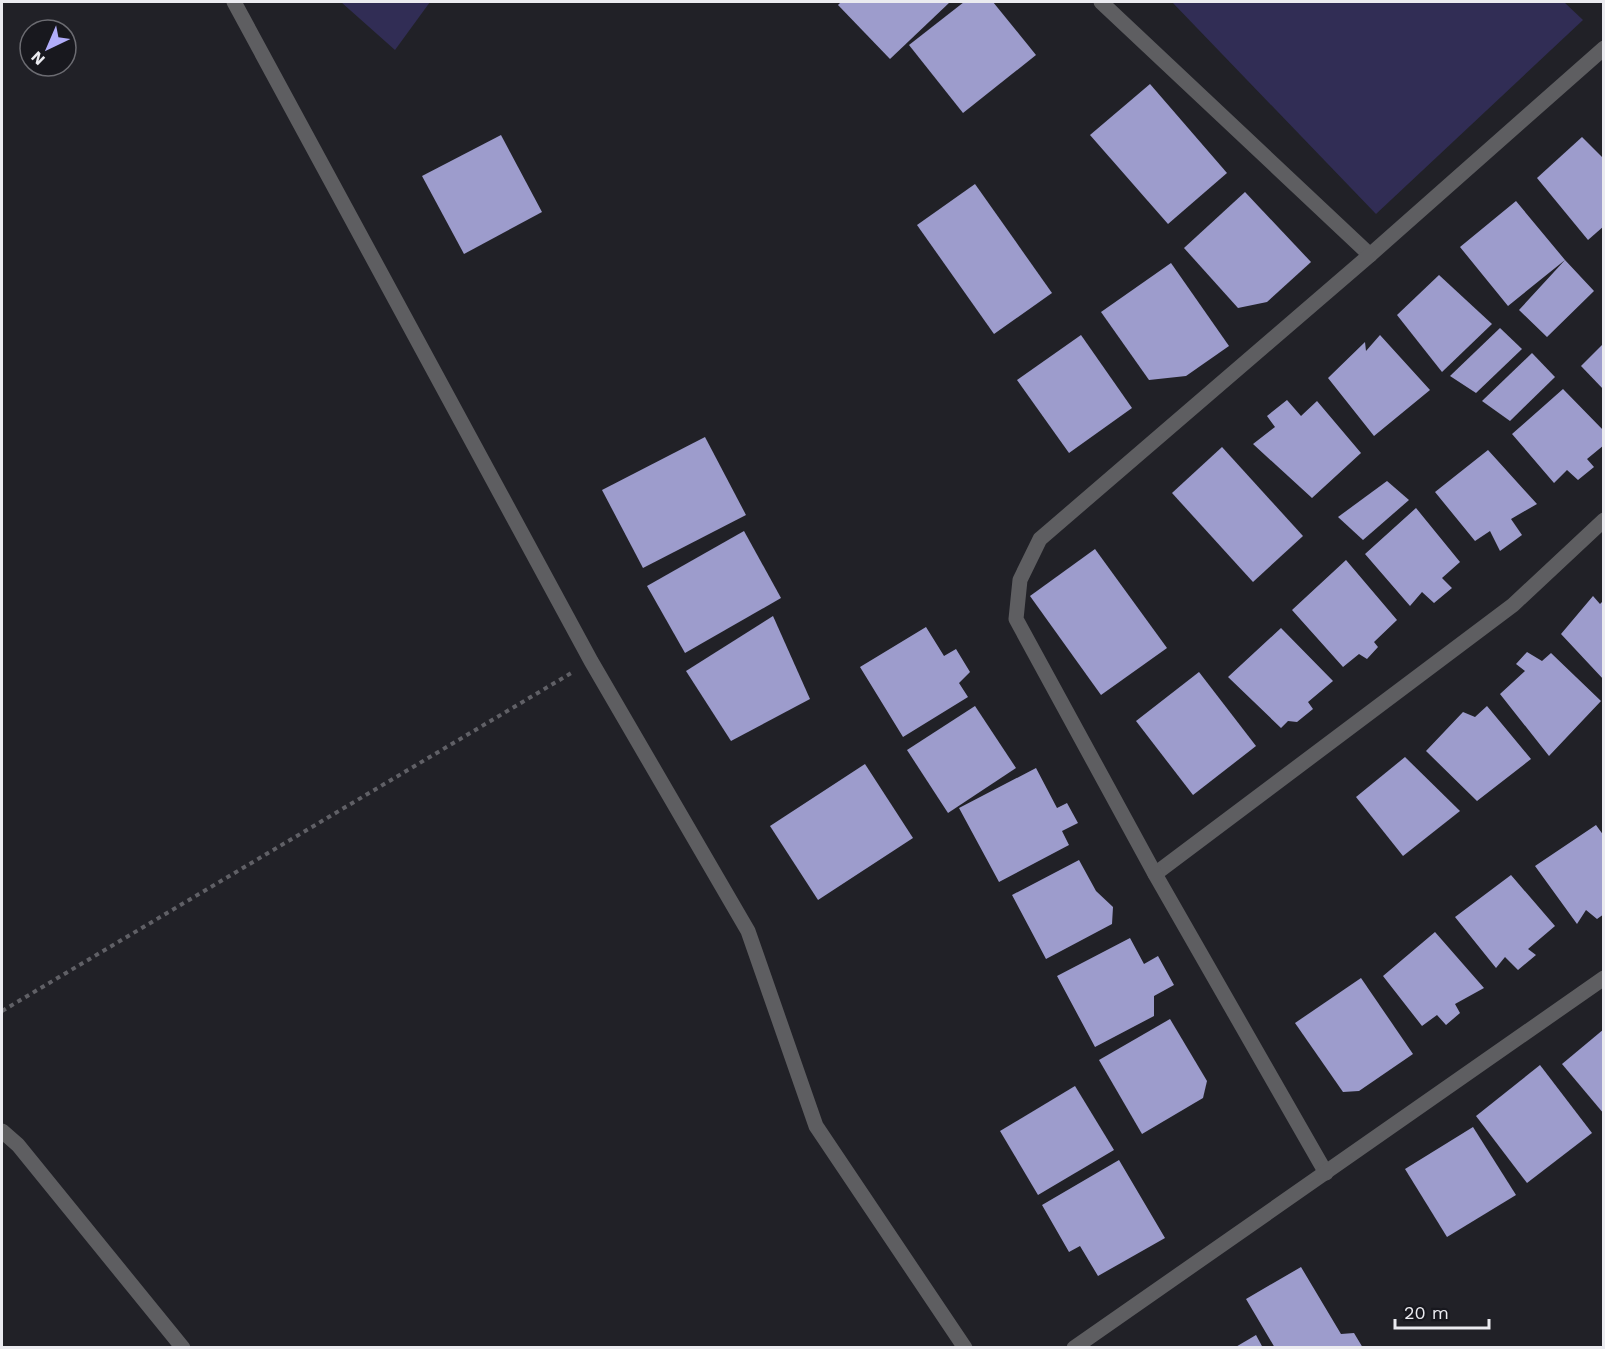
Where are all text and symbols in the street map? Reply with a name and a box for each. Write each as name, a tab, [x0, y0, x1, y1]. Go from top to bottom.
north arrow	[18, 18, 78, 78]
text: N	[27, 47, 49, 69]
scale bar	[1395, 1292, 1490, 1330]
text: 20 m	[1404, 1302, 1449, 1323]

